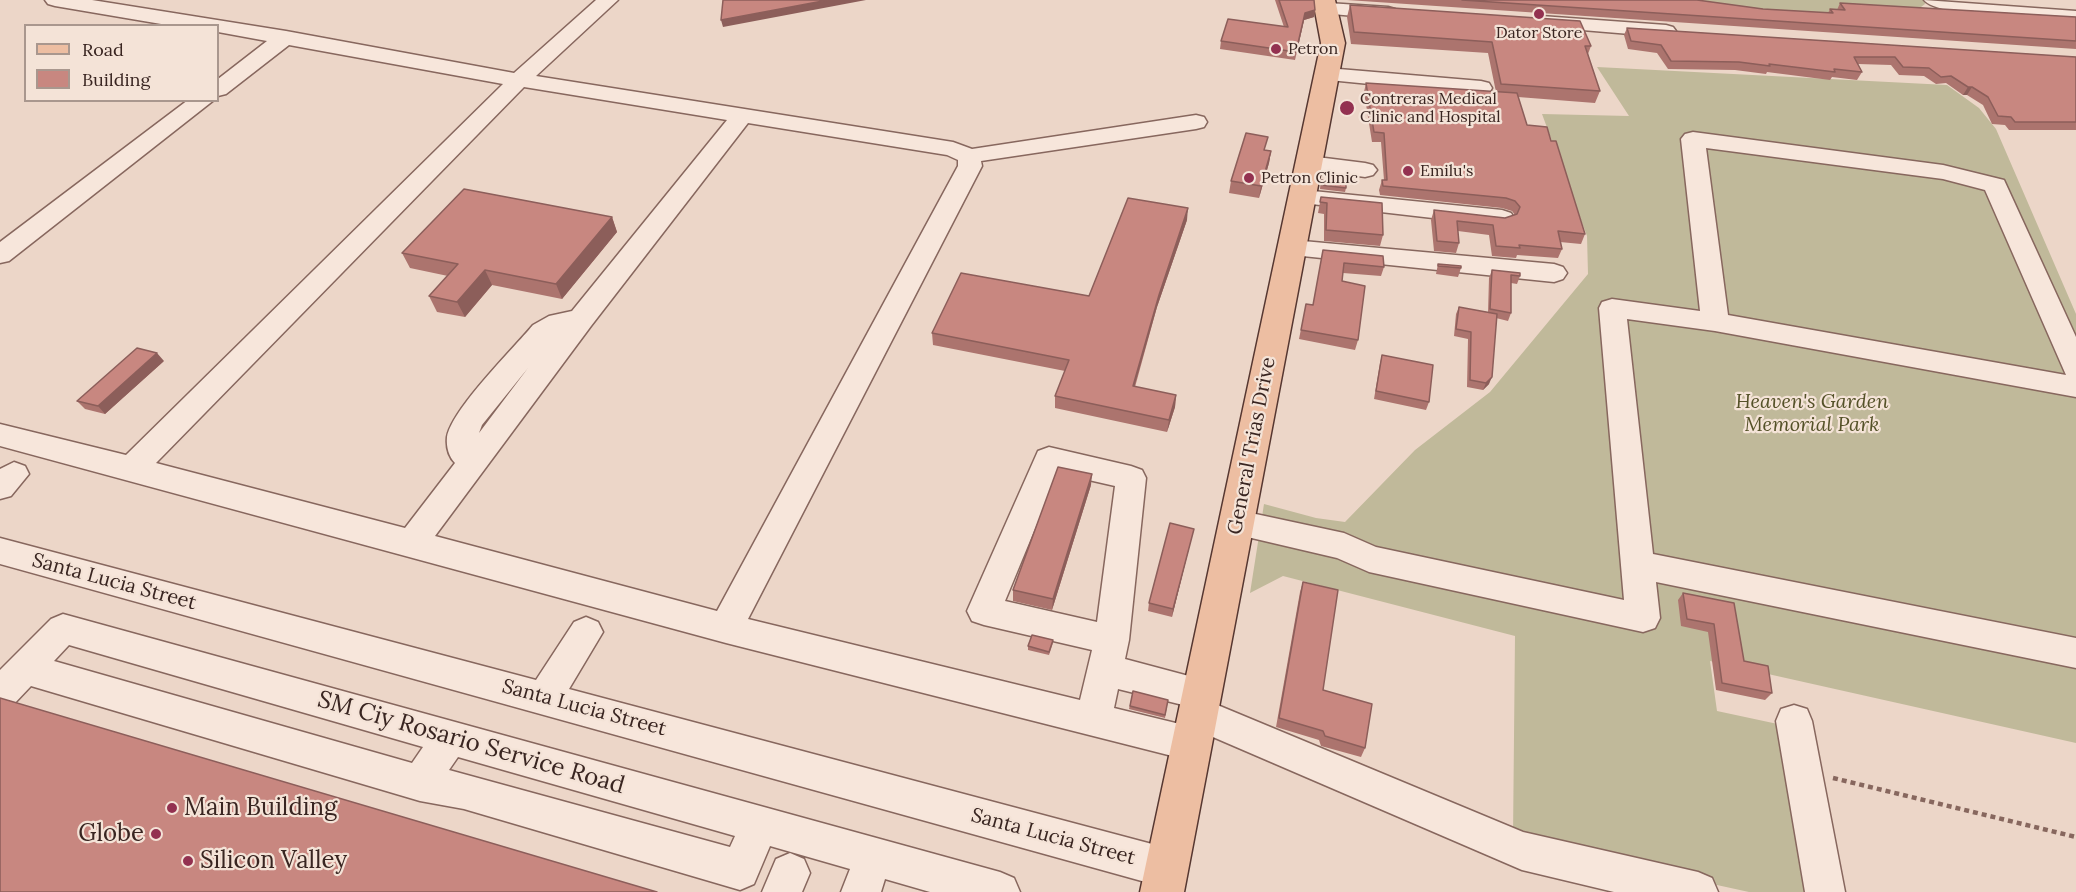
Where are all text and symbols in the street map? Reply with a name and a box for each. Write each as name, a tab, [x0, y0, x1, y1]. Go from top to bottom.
marker: Dator Store	[1532, 7, 1546, 21]
place label: Dator Store	[1496, 23, 1582, 43]
legend	[24, 24, 219, 102]
text: Road	[82, 38, 124, 61]
place label: Petron	[1288, 39, 1338, 59]
marker: Petron	[1269, 42, 1283, 56]
text: Building	[82, 68, 150, 91]
place label: Contreras Medical Clinic and Hospital	[1360, 89, 1501, 127]
marker: Contreras Medical Clinic and Hospital	[1338, 99, 1356, 117]
place label: Emilu's	[1420, 161, 1473, 181]
marker: Emilu's	[1401, 164, 1415, 178]
place label: Petron Clinic	[1261, 168, 1358, 188]
marker: Petron Clinic	[1242, 171, 1256, 185]
street label: General Trias Drive	[1223, 355, 1281, 537]
park label: Heaven's Garden Memorial Park	[1735, 390, 1889, 437]
street label: Santa Lucia Street	[29, 549, 199, 615]
street label: Santa Lucia Street	[499, 675, 669, 741]
street label: SM Ciy Rosario Service Road	[314, 685, 628, 801]
place label: Main Building	[184, 794, 337, 822]
marker: Main Building	[165, 801, 179, 815]
street label: Santa Lucia Street	[968, 804, 1138, 870]
place label: Globe	[78, 820, 144, 848]
marker: Globe	[149, 827, 163, 841]
place label: Silicon Valley	[200, 847, 347, 875]
marker: Silicon Valley	[181, 854, 195, 868]

